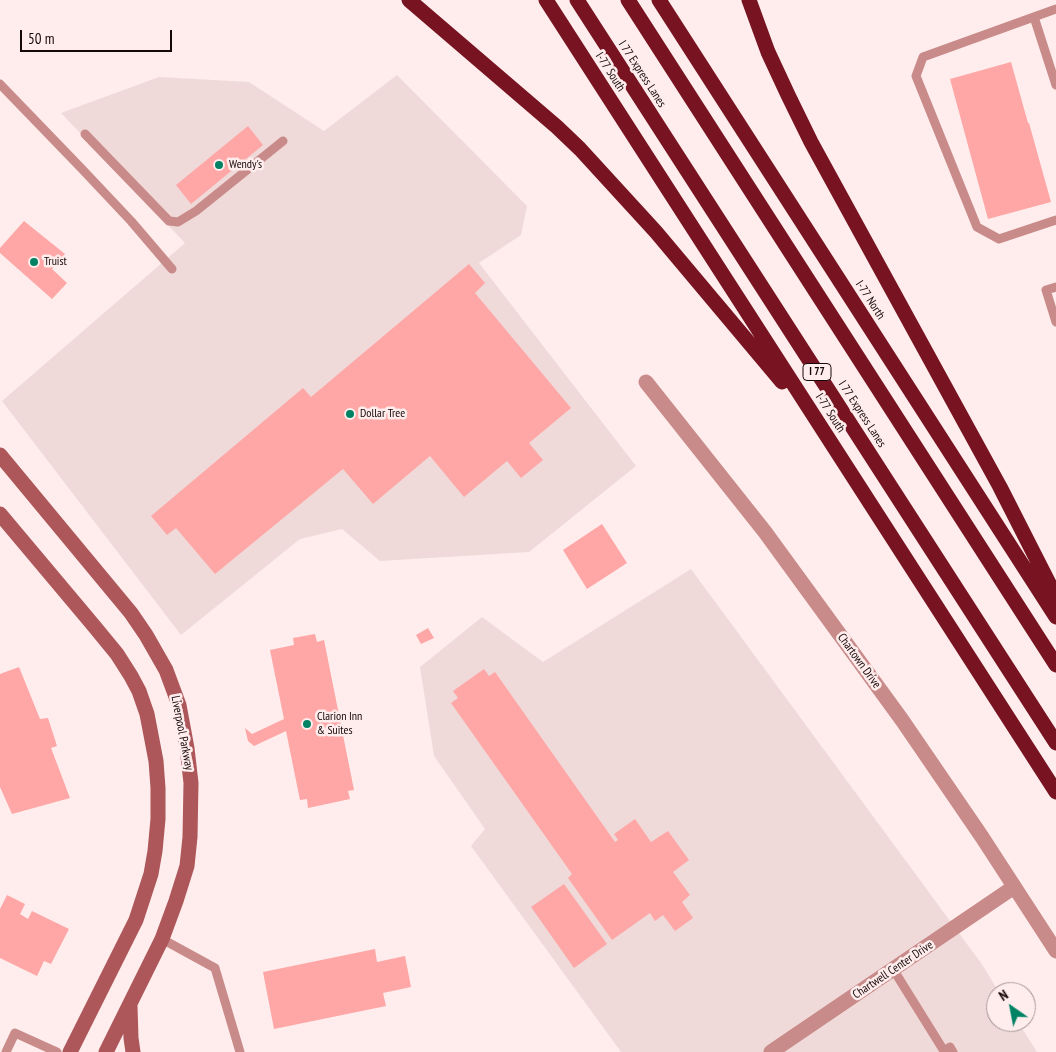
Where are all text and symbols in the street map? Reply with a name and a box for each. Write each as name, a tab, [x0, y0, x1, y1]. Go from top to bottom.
scale bar	[22, 20, 175, 52]
text: 50 m	[28, 29, 54, 48]
street label: I 77 Express Lanes	[615, 38, 669, 110]
street label: I-77 South	[592, 50, 628, 94]
place label: Wendy's	[229, 158, 262, 172]
marker: Wendy's	[213, 159, 225, 171]
place label: Truist	[44, 255, 67, 269]
marker: Truist	[28, 256, 40, 268]
street label: I-77 North	[852, 278, 888, 322]
road number: I 77	[803, 364, 831, 381]
street label: I 77 Express Lanes	[835, 378, 889, 450]
street label: I-77 South	[812, 391, 848, 435]
place label: Dollar Tree	[360, 407, 405, 421]
marker: Dollar Tree	[344, 408, 356, 420]
street label: Chartown Drive	[834, 631, 884, 691]
street label: Liverpool Parkway	[168, 695, 196, 771]
place label: Clarion Inn & Suites	[317, 710, 362, 738]
marker: Clarion Inn & Suites	[301, 718, 313, 730]
street label: Chartwell Center Drive	[850, 938, 936, 1002]
north arrow	[986, 982, 1036, 1032]
text: N	[995, 986, 1011, 1005]

